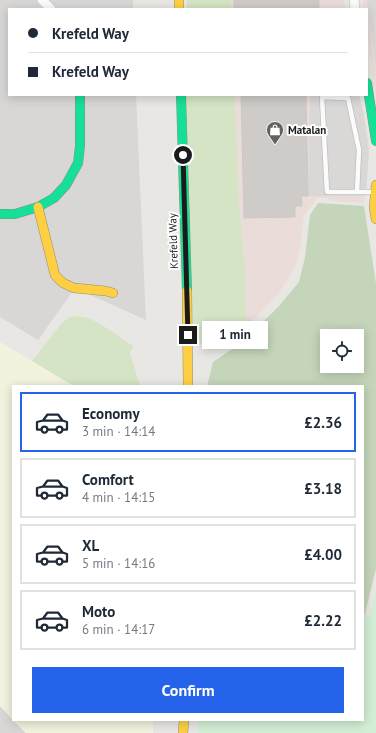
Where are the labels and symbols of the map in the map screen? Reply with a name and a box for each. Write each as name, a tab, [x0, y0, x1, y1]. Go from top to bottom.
shop icon: Matalan	[265, 120, 285, 145]
place label: Matalan	[288, 123, 326, 137]
route start	[174, 146, 192, 164]
street label: Krefeld Way	[165, 212, 181, 269]
callout: 1 min	[202, 321, 268, 349]
route end	[179, 326, 197, 344]

